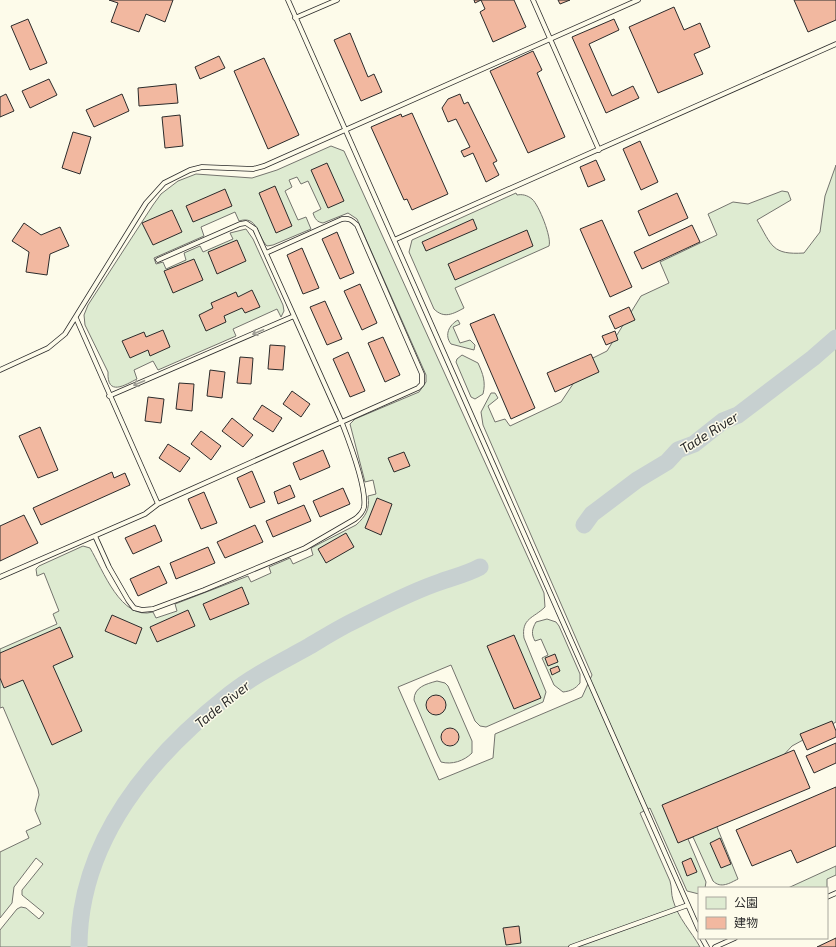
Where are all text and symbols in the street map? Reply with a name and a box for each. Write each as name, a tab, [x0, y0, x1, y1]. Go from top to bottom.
one-way arrow	[252, 328, 264, 336]
one-way arrow	[133, 380, 145, 387]
water label: Tade River	[677, 407, 742, 457]
water label: Tade River	[191, 676, 253, 731]
legend	[698, 887, 828, 939]
text: 公園	[734, 895, 758, 909]
text: 建物	[734, 915, 758, 929]

